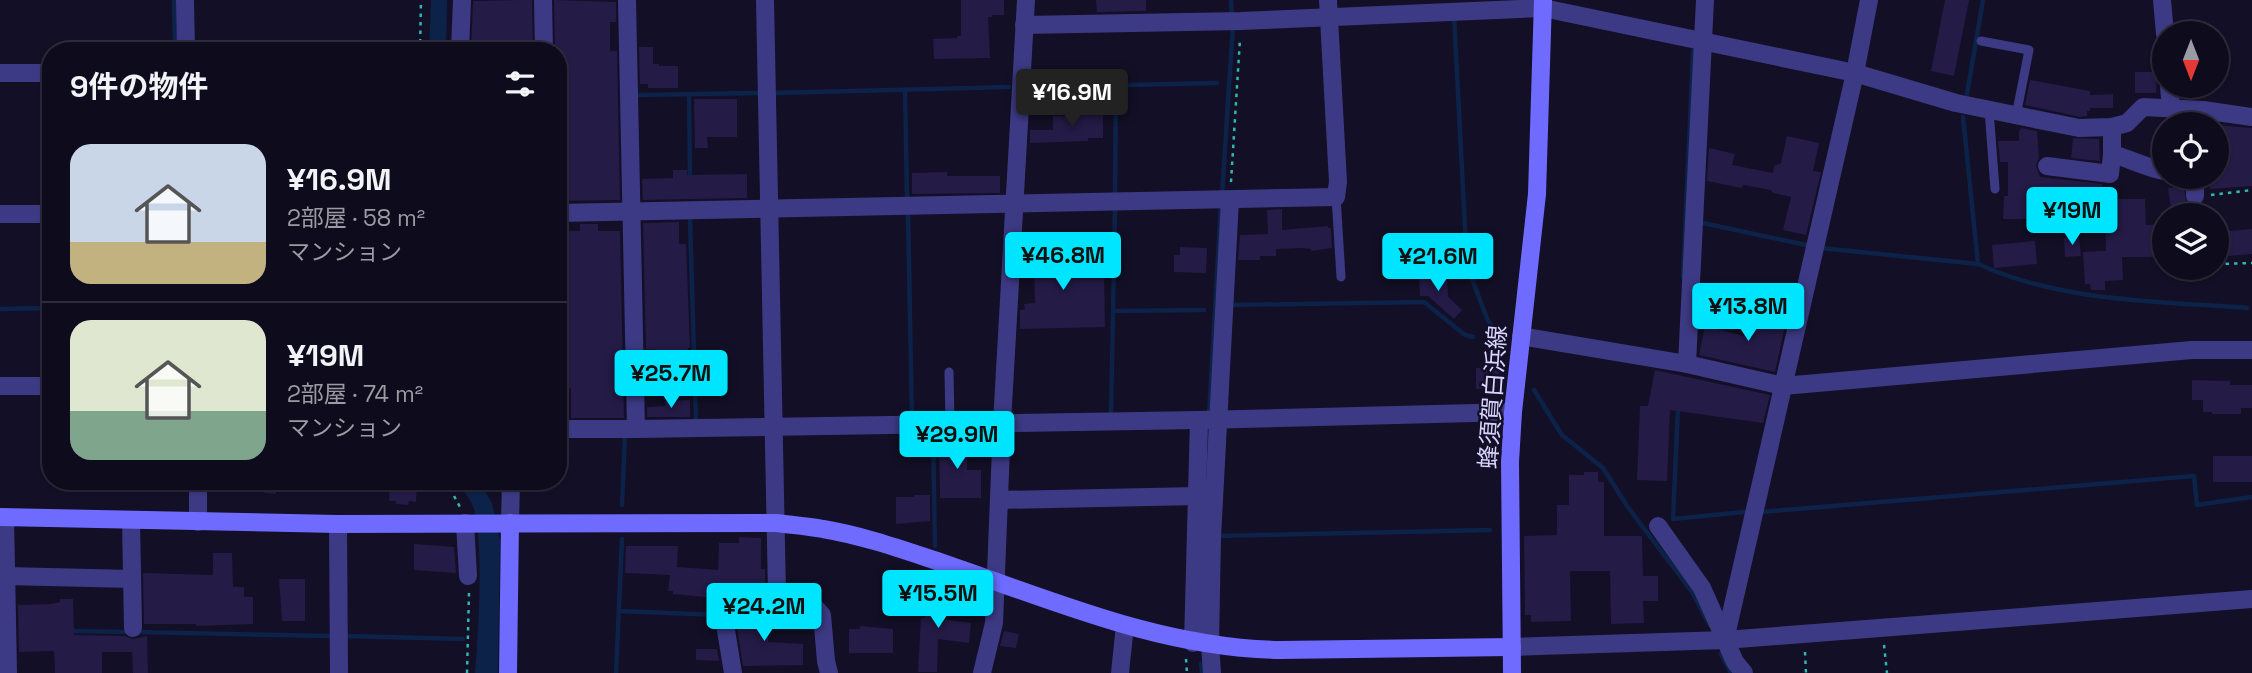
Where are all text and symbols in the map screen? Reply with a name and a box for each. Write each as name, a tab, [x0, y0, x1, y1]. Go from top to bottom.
north arrow	[2152, 21, 2230, 98]
map controls	[2152, 21, 2229, 280]
icon: filters	[501, 65, 539, 103]
text: 9件の物件	[70, 67, 209, 106]
pin: ¥16.9M	[1015, 69, 1129, 129]
text: ¥16.9M	[1032, 77, 1112, 107]
button: locate	[2152, 112, 2229, 189]
text: ¥16.9M	[287, 160, 392, 199]
icon: home	[126, 172, 210, 256]
pin: ¥19M	[2031, 188, 2113, 247]
text: ¥19M	[2042, 195, 2102, 225]
text: 2部屋 · 58 m²	[287, 203, 425, 233]
button: layers	[2152, 203, 2229, 280]
pin: ¥46.8M	[1006, 232, 1120, 292]
pin: ¥21.6M	[1381, 233, 1495, 293]
text: マンション	[287, 237, 402, 267]
text: ¥46.8M	[1021, 240, 1105, 270]
text: ¥21.6M	[1398, 241, 1478, 271]
pin: ¥13.8M	[1691, 284, 1805, 343]
text: ¥13.8M	[1708, 291, 1788, 321]
street label: 蜂須賀白浜線	[1472, 324, 1513, 470]
text: ¥19M	[287, 336, 364, 375]
icon: home	[126, 348, 210, 432]
pin: ¥25.7M	[614, 350, 728, 410]
text: ¥25.7M	[631, 358, 711, 388]
text: 2部屋 · 74 m²	[287, 379, 423, 409]
pin: ¥29.9M	[900, 412, 1014, 471]
text: マンション	[287, 413, 402, 443]
text: ¥29.9M	[915, 419, 999, 449]
pin: ¥15.5M	[881, 570, 995, 630]
text: ¥15.5M	[898, 578, 978, 608]
pin: ¥24.2M	[707, 584, 821, 643]
text: ¥24.2M	[723, 591, 805, 621]

